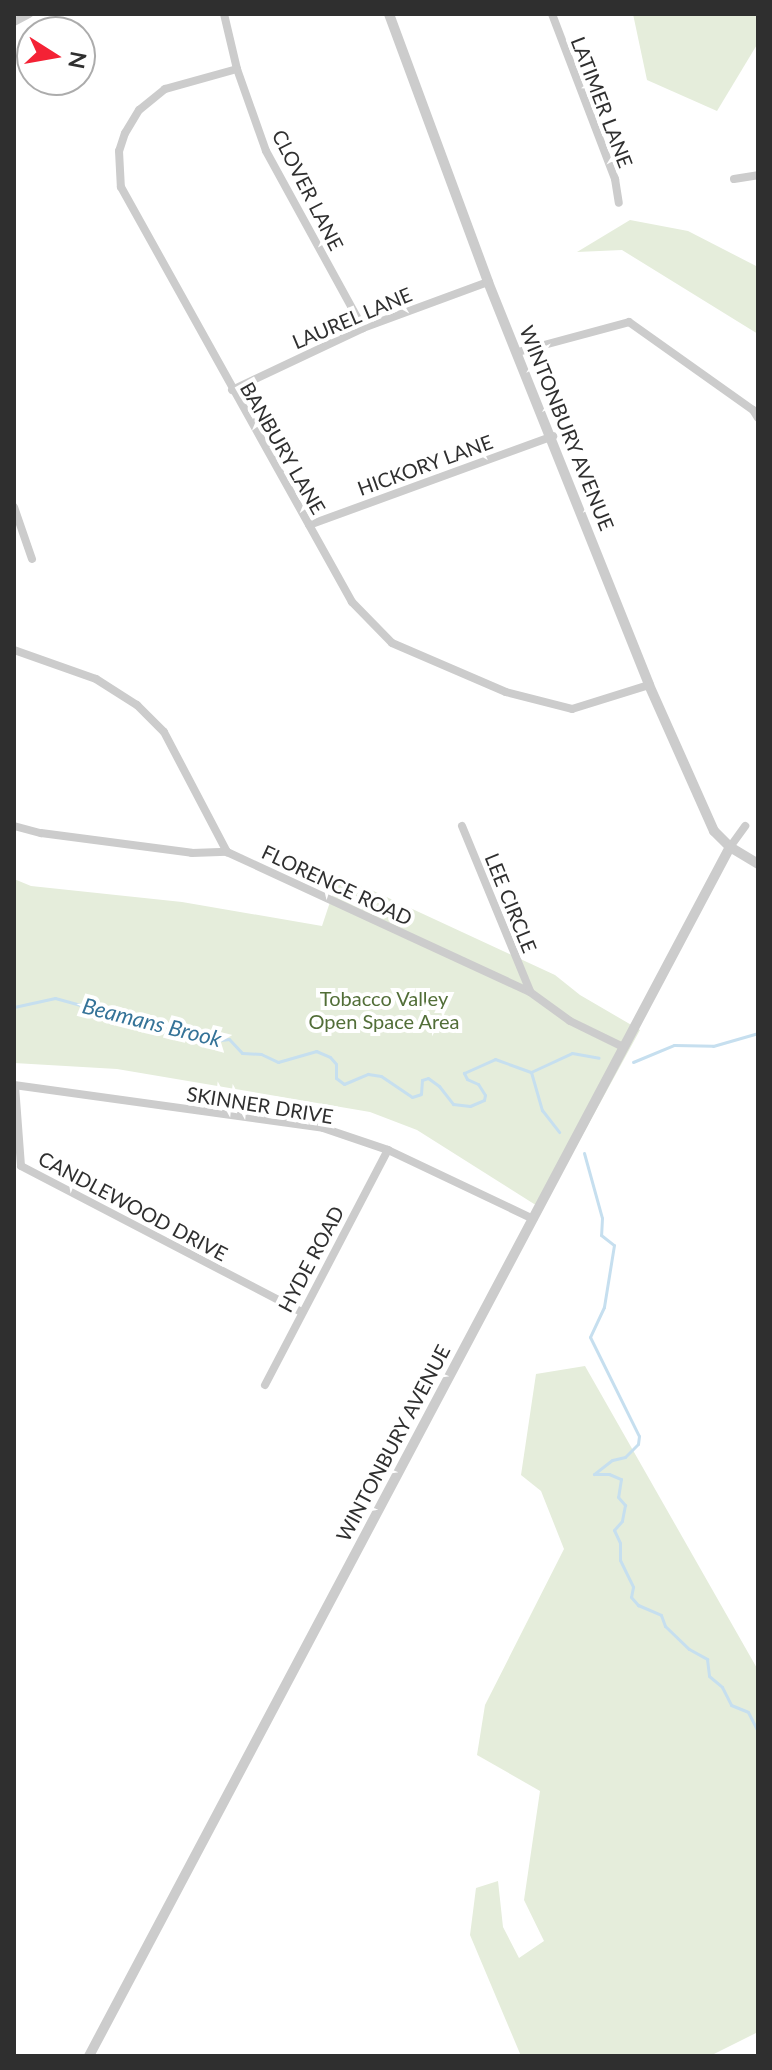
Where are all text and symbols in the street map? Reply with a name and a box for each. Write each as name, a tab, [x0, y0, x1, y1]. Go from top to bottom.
north arrow	[16, 16, 96, 96]
street label: LATIMER LANE	[566, 33, 638, 171]
text: N	[63, 49, 93, 71]
street label: CLOVER LANE	[267, 126, 349, 254]
street label: LAUREL LANE	[288, 282, 416, 354]
street label: WINTONBURY AVENUE	[515, 321, 619, 535]
street label: BANBURY LANE	[235, 377, 331, 519]
street label: HICKORY LANE	[354, 429, 496, 501]
street label: FLORENCE ROAD	[258, 840, 416, 930]
street label: LEE CIRCLE	[480, 850, 542, 956]
park label: Tobacco Valley Open Space Area	[308, 987, 460, 1034]
water label: Beamans Brook	[80, 992, 224, 1052]
street label: SKINNER DRIVE	[185, 1082, 335, 1128]
street label: CANDLEWOOD DRIVE	[34, 1146, 232, 1266]
street label: HYDE ROAD	[273, 1202, 349, 1316]
street label: WINTONBURY AVENUE	[331, 1340, 455, 1546]

